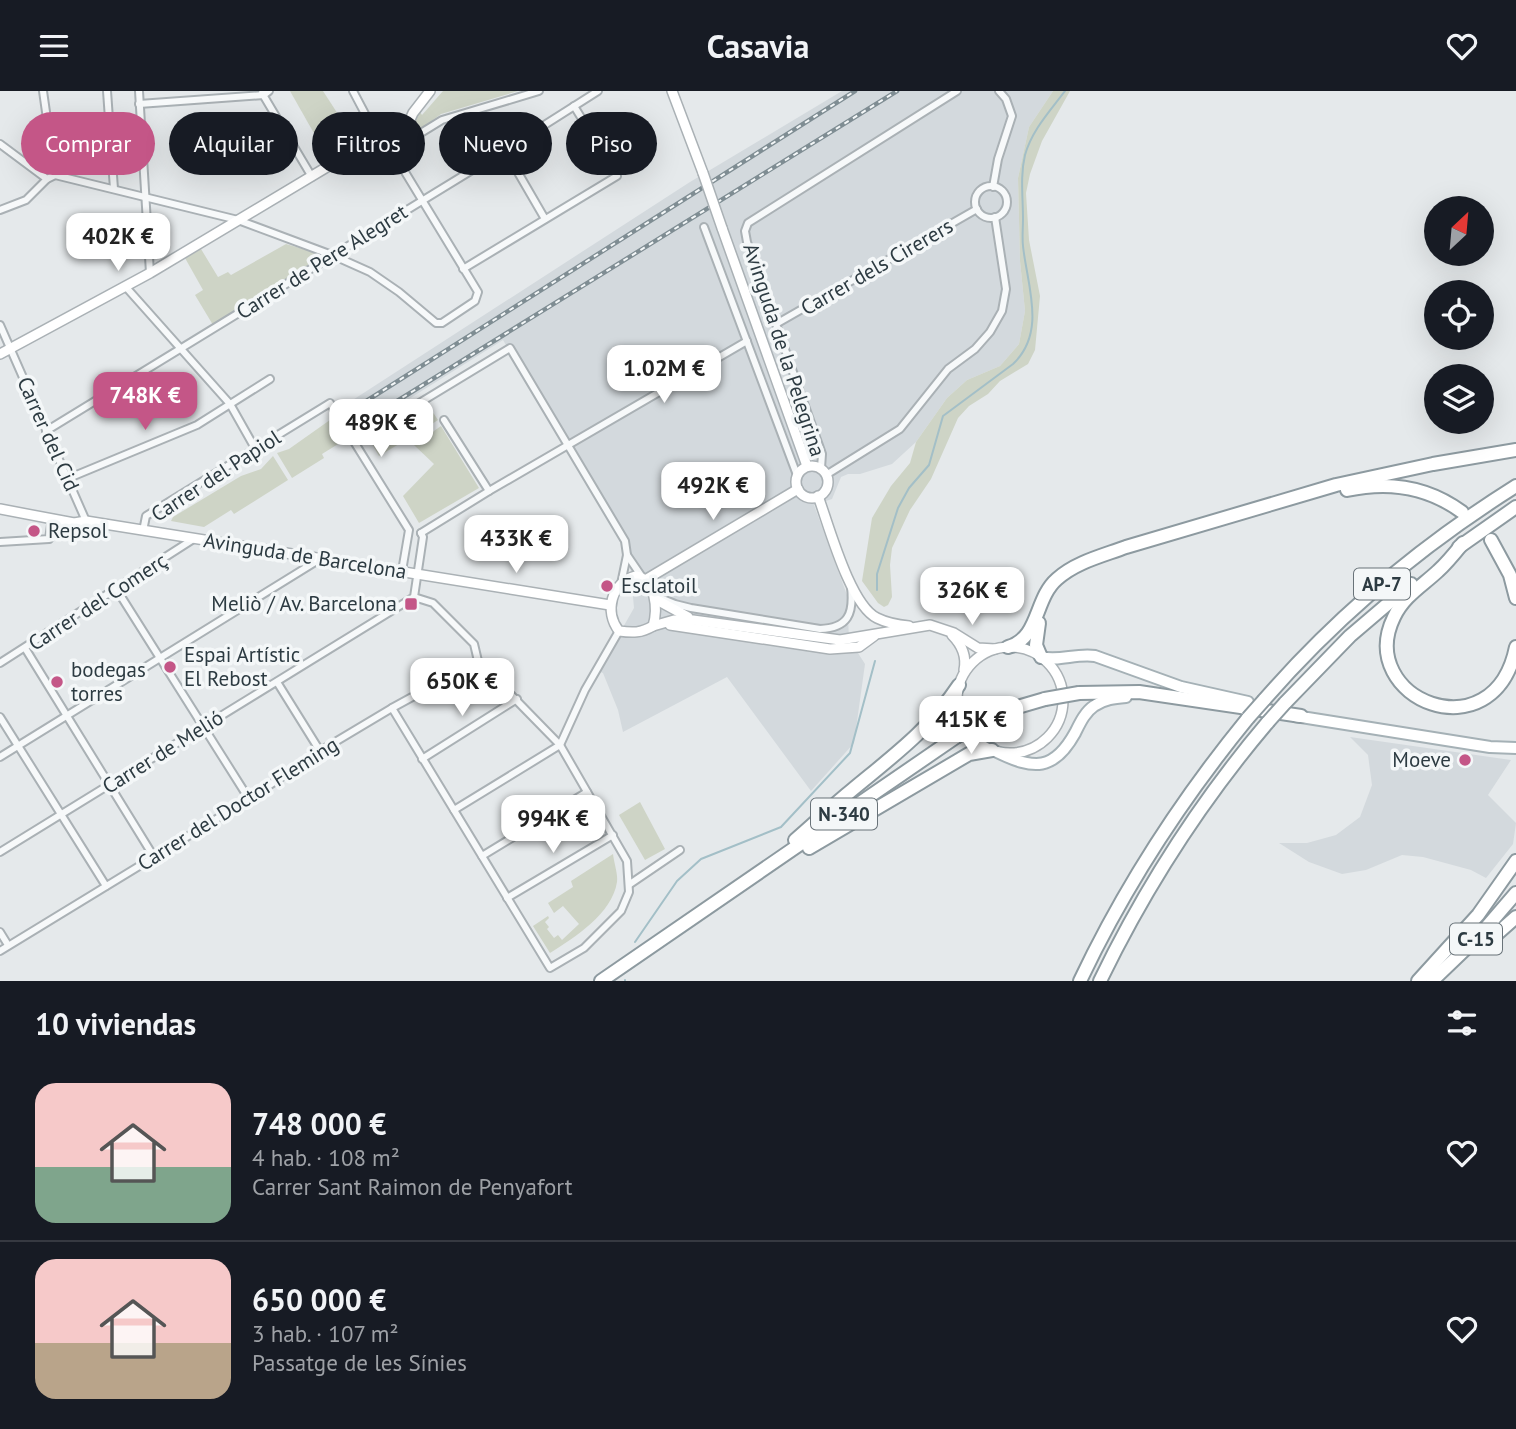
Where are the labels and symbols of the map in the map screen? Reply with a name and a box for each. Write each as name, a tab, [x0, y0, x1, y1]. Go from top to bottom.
north arrow	[1424, 196, 1494, 266]
street label: Carrer de Pere Alegret	[231, 198, 412, 325]
street label: Carrer dels Cirerers	[796, 212, 958, 321]
pin: 402K €	[61, 213, 175, 273]
street label: Avinguda de la Pelegrina	[737, 240, 832, 460]
pin: 1.02M €	[599, 345, 729, 405]
street label: Carrer del Cid	[11, 372, 86, 495]
pin: 748K €	[88, 373, 202, 432]
pin: 489K €	[324, 399, 438, 459]
street label: Carrer del Papiol	[146, 424, 286, 528]
pin: 492K €	[656, 463, 770, 522]
pin: 433K €	[459, 515, 573, 575]
place label: Repsol	[48, 517, 108, 544]
marker: Repsol	[26, 523, 42, 539]
street label: Avinguda de Barcelona	[202, 526, 408, 585]
street label: Carrer del Comerç	[23, 547, 172, 657]
pin: 326K €	[915, 567, 1029, 627]
road number: AP-7	[1354, 569, 1410, 599]
place label: Esclatoil	[621, 572, 697, 599]
marker: Esclatoil	[599, 578, 615, 594]
place label: Meliò / Av. Barcelona	[211, 590, 397, 617]
marker: Meliò / Av. Barcelona	[403, 596, 419, 612]
place label: Espai Artístic El Rebost	[184, 641, 300, 692]
place label: bodegas torres	[71, 656, 146, 707]
marker: Espai Artístic El Rebost	[162, 659, 178, 675]
pin: 650K €	[405, 659, 519, 718]
marker: bodegas torres	[49, 674, 65, 690]
pin: 415K €	[914, 697, 1028, 756]
street label: Carrer de Melió	[97, 704, 228, 799]
street label: Carrer del Doctor Fleming	[132, 731, 343, 876]
place label: Moeve	[1392, 746, 1451, 773]
marker: Moeve	[1457, 752, 1473, 768]
pin: 994K €	[496, 795, 610, 855]
road number: N-340	[811, 799, 877, 829]
road number: C-15	[1450, 923, 1502, 954]

